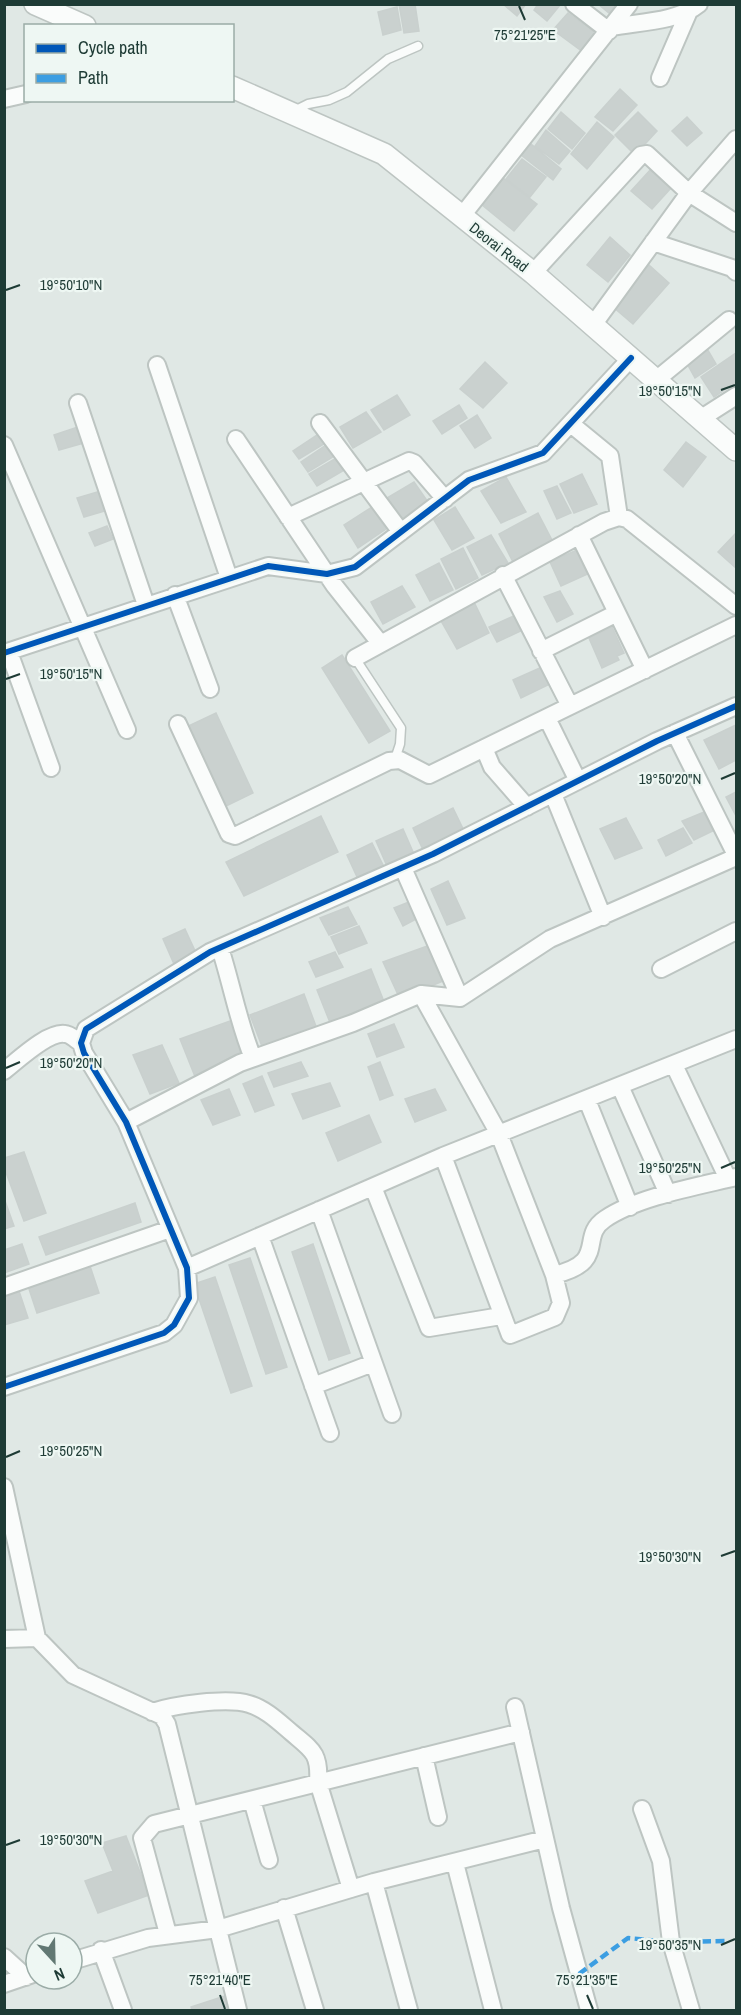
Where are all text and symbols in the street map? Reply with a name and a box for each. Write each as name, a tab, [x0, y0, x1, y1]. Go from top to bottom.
legend	[24, 24, 234, 102]
text: 75°21'25"E	[494, 24, 556, 45]
text: Cycle path	[78, 35, 148, 60]
text: Path	[78, 65, 108, 90]
street label: Deorai Road	[465, 217, 533, 277]
text: 19°50'10"N	[40, 274, 102, 295]
text: 19°50'15"N	[639, 380, 701, 401]
text: 19°50'15"N	[40, 663, 102, 684]
text: 19°50'20"N	[639, 768, 701, 789]
text: 19°50'20"N	[40, 1052, 102, 1073]
text: 19°50'25"N	[639, 1157, 701, 1178]
text: 19°50'25"N	[40, 1440, 102, 1461]
text: 19°50'30"N	[639, 1546, 701, 1567]
text: 19°50'30"N	[40, 1829, 102, 1850]
north arrow	[24, 1931, 84, 1991]
text: 19°50'35"N	[639, 1934, 701, 1955]
text: N	[51, 1963, 68, 1987]
text: 75°21'40"E	[189, 1969, 251, 1990]
text: 75°21'35"E	[556, 1969, 618, 1990]

